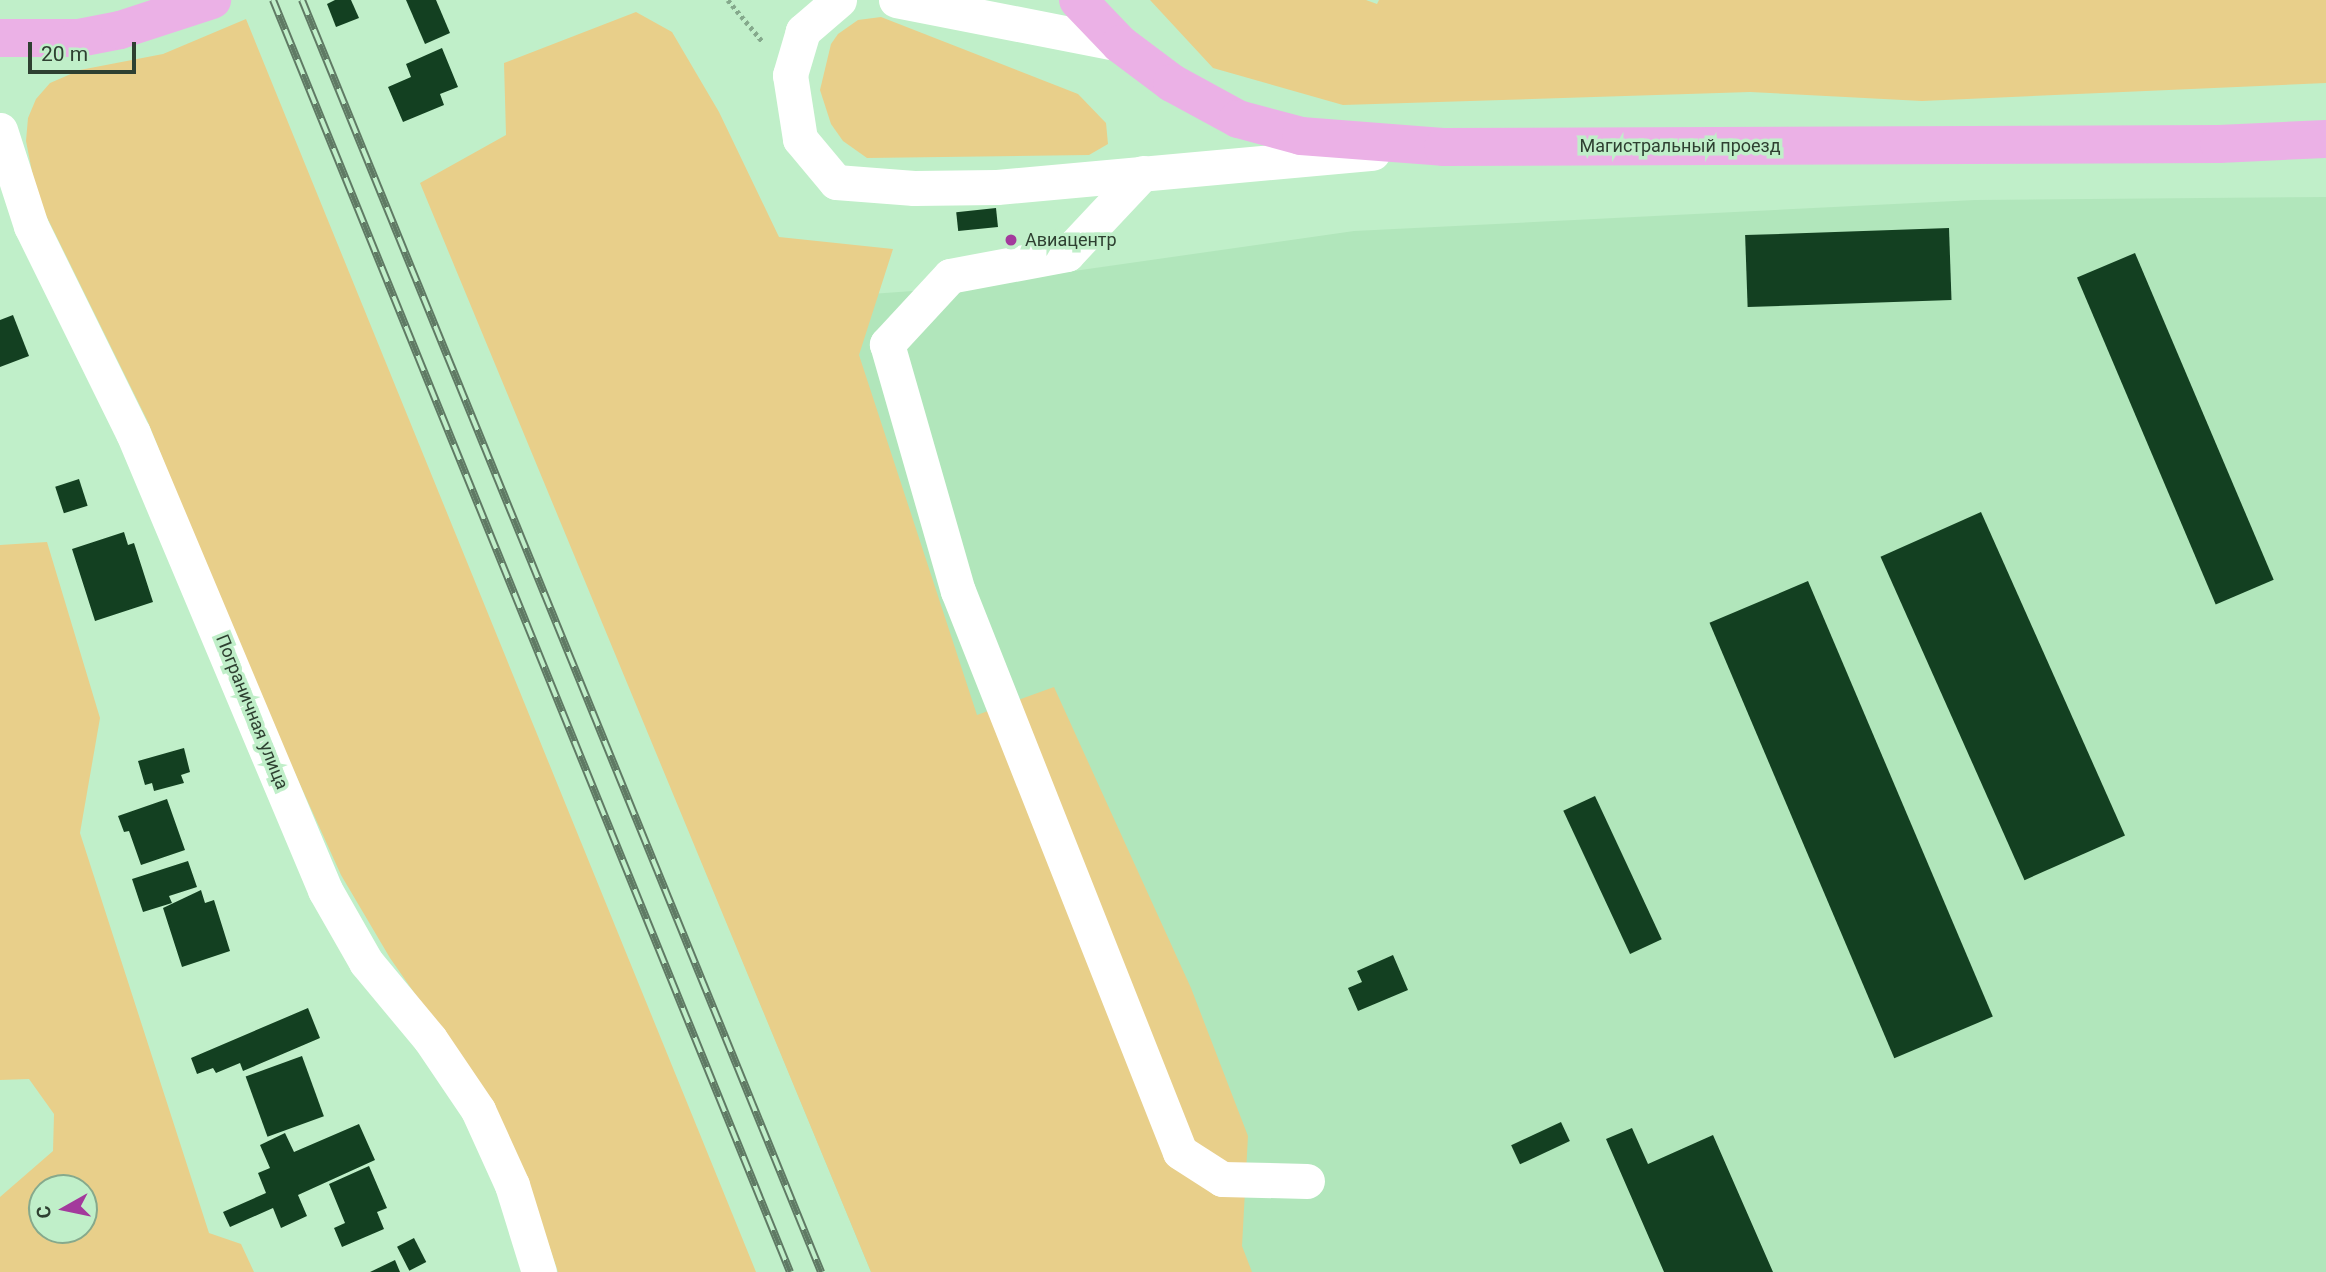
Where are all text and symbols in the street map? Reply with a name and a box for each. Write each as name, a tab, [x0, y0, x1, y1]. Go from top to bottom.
scale bar	[32, 28, 140, 72]
text: 20 m	[41, 42, 88, 66]
street label: Магистральный проезд	[1579, 135, 1781, 157]
place label: Авиацентр	[1025, 229, 1117, 251]
marker: Авиацентр	[1003, 232, 1019, 248]
street label: Пограничная улица	[211, 631, 293, 793]
north arrow	[28, 1174, 98, 1244]
text: С	[31, 1204, 56, 1220]

